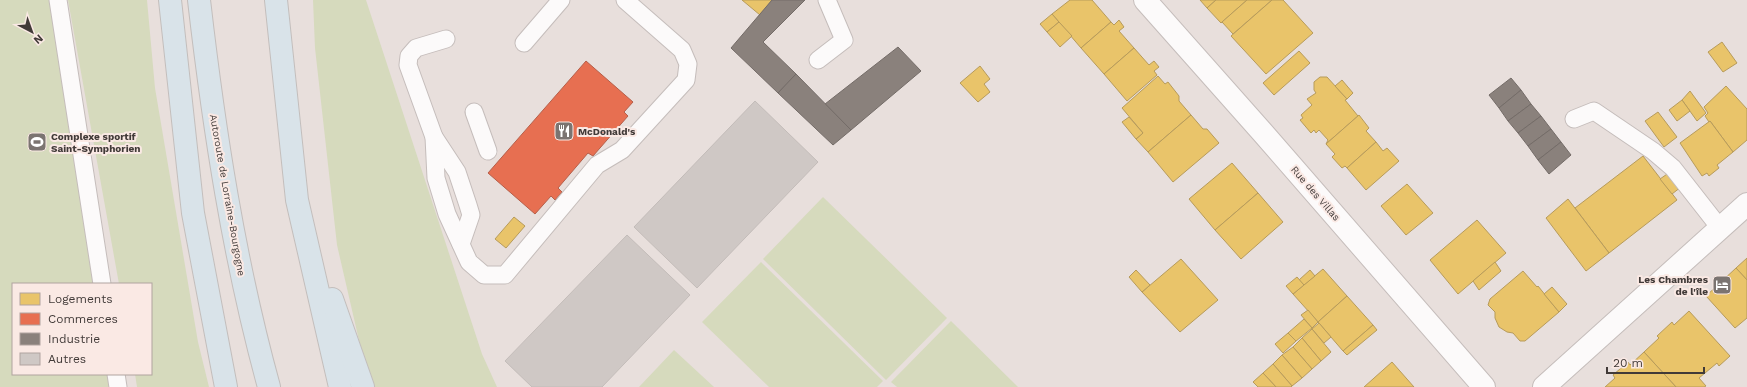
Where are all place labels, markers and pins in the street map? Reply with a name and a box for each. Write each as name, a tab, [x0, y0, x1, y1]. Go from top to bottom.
restaurant icon: McDonald's	[553, 120, 575, 142]
place label: McDonald's	[578, 126, 636, 137]
sports icon: Complexe sportif Saint-Symphorien	[26, 131, 48, 153]
place label: Complexe sportif Saint-Symphorien	[51, 131, 141, 154]
place label: Les Chambres de l'île	[1638, 274, 1709, 297]
hotel icon: Les Chambres de l'île	[1711, 274, 1733, 296]

